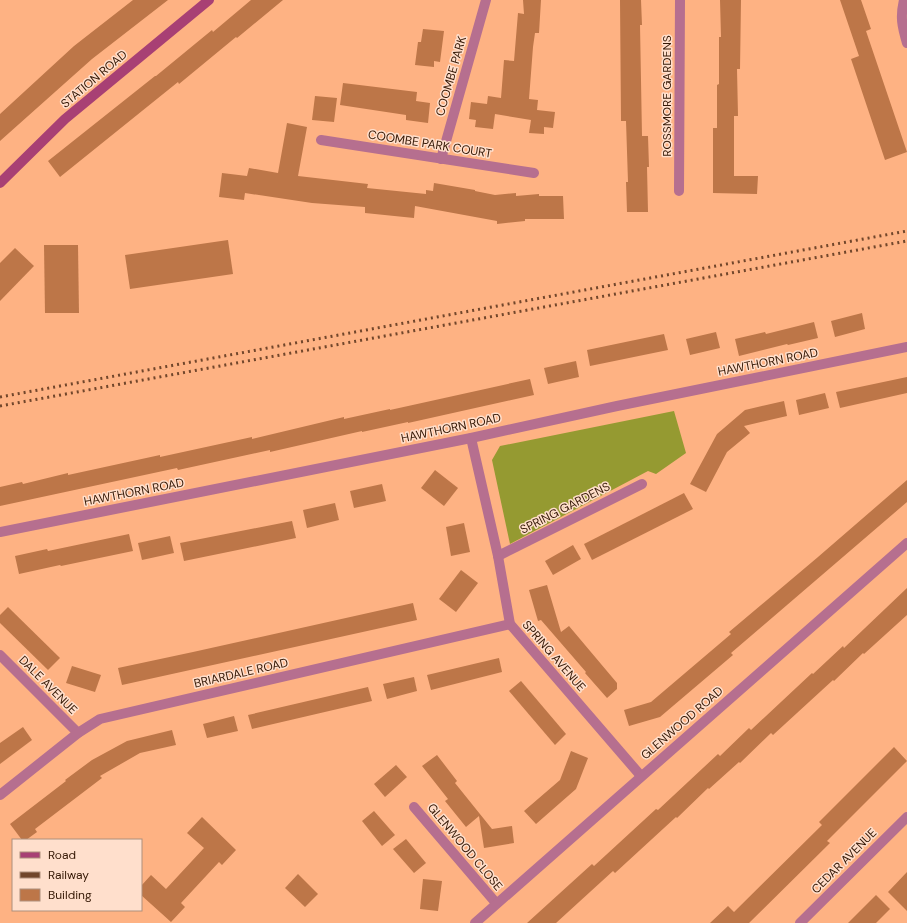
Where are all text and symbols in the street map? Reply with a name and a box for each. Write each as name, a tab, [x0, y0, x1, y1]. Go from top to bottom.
street label: COOMBE PARK	[432, 34, 470, 118]
street label: ROSSMORE GARDENS	[659, 35, 675, 157]
street label: STATION ROAD	[57, 47, 131, 111]
street label: COOMBE PARK COURT	[367, 126, 493, 162]
street label: HAWTHORN ROAD	[717, 344, 819, 380]
street label: HAWTHORN ROAD	[400, 410, 502, 446]
street label: HAWTHORN ROAD	[83, 474, 185, 510]
street label: SPRING GARDENS	[517, 478, 613, 538]
street label: SPRING AVENUE	[519, 617, 589, 695]
street label: DALE AVENUE	[15, 652, 81, 718]
street label: BRIARDALE ROAD	[192, 654, 290, 692]
street label: GLENWOOD ROAD	[638, 683, 726, 763]
street label: GLENWOOD CLOSE	[424, 800, 506, 894]
street label: CEDAR AVENUE	[808, 825, 880, 897]
legend	[12, 839, 142, 911]
text: Road	[48, 847, 76, 863]
text: Railway	[48, 867, 89, 883]
text: Building	[48, 887, 92, 903]

